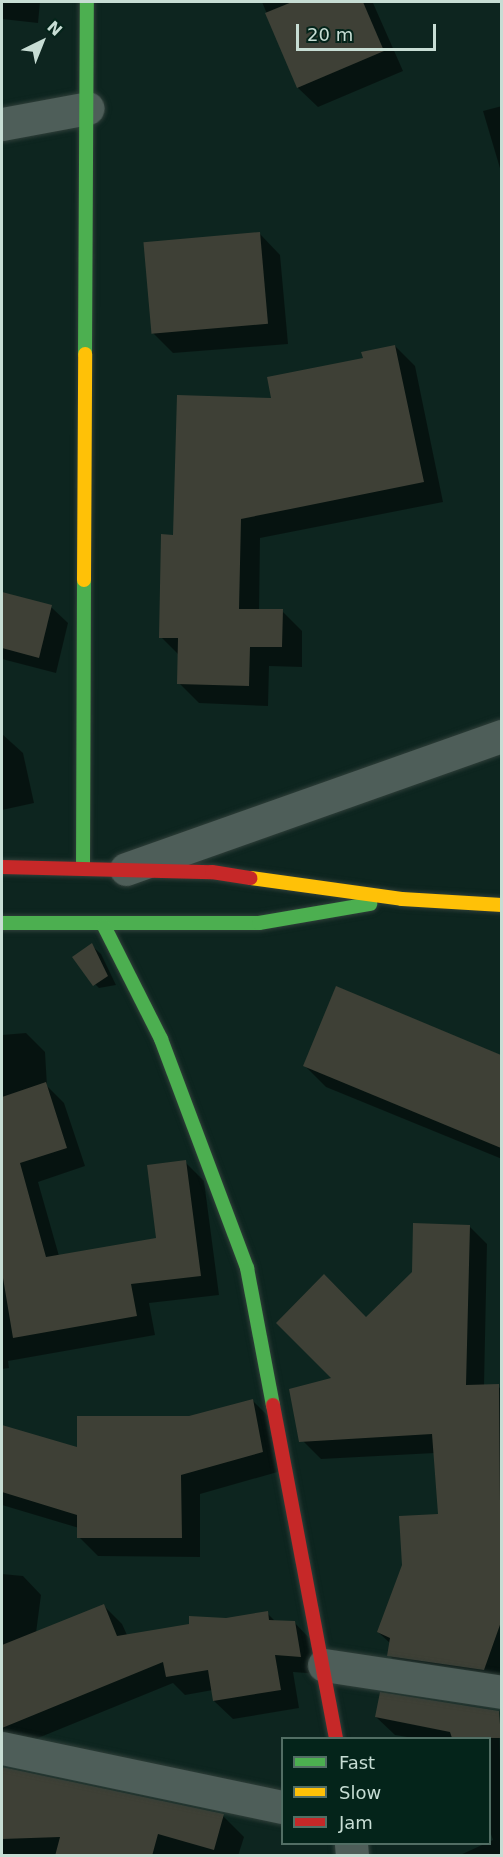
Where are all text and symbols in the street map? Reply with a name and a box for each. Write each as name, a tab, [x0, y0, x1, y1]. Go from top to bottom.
north arrow	[12, 12, 72, 72]
scale bar	[299, 12, 438, 50]
text: N	[43, 17, 66, 40]
text: 20 m	[307, 24, 353, 45]
legend	[281, 1737, 491, 1845]
text: Fast	[339, 1752, 375, 1773]
text: Slow	[339, 1782, 381, 1803]
text: Jam	[339, 1812, 373, 1833]

